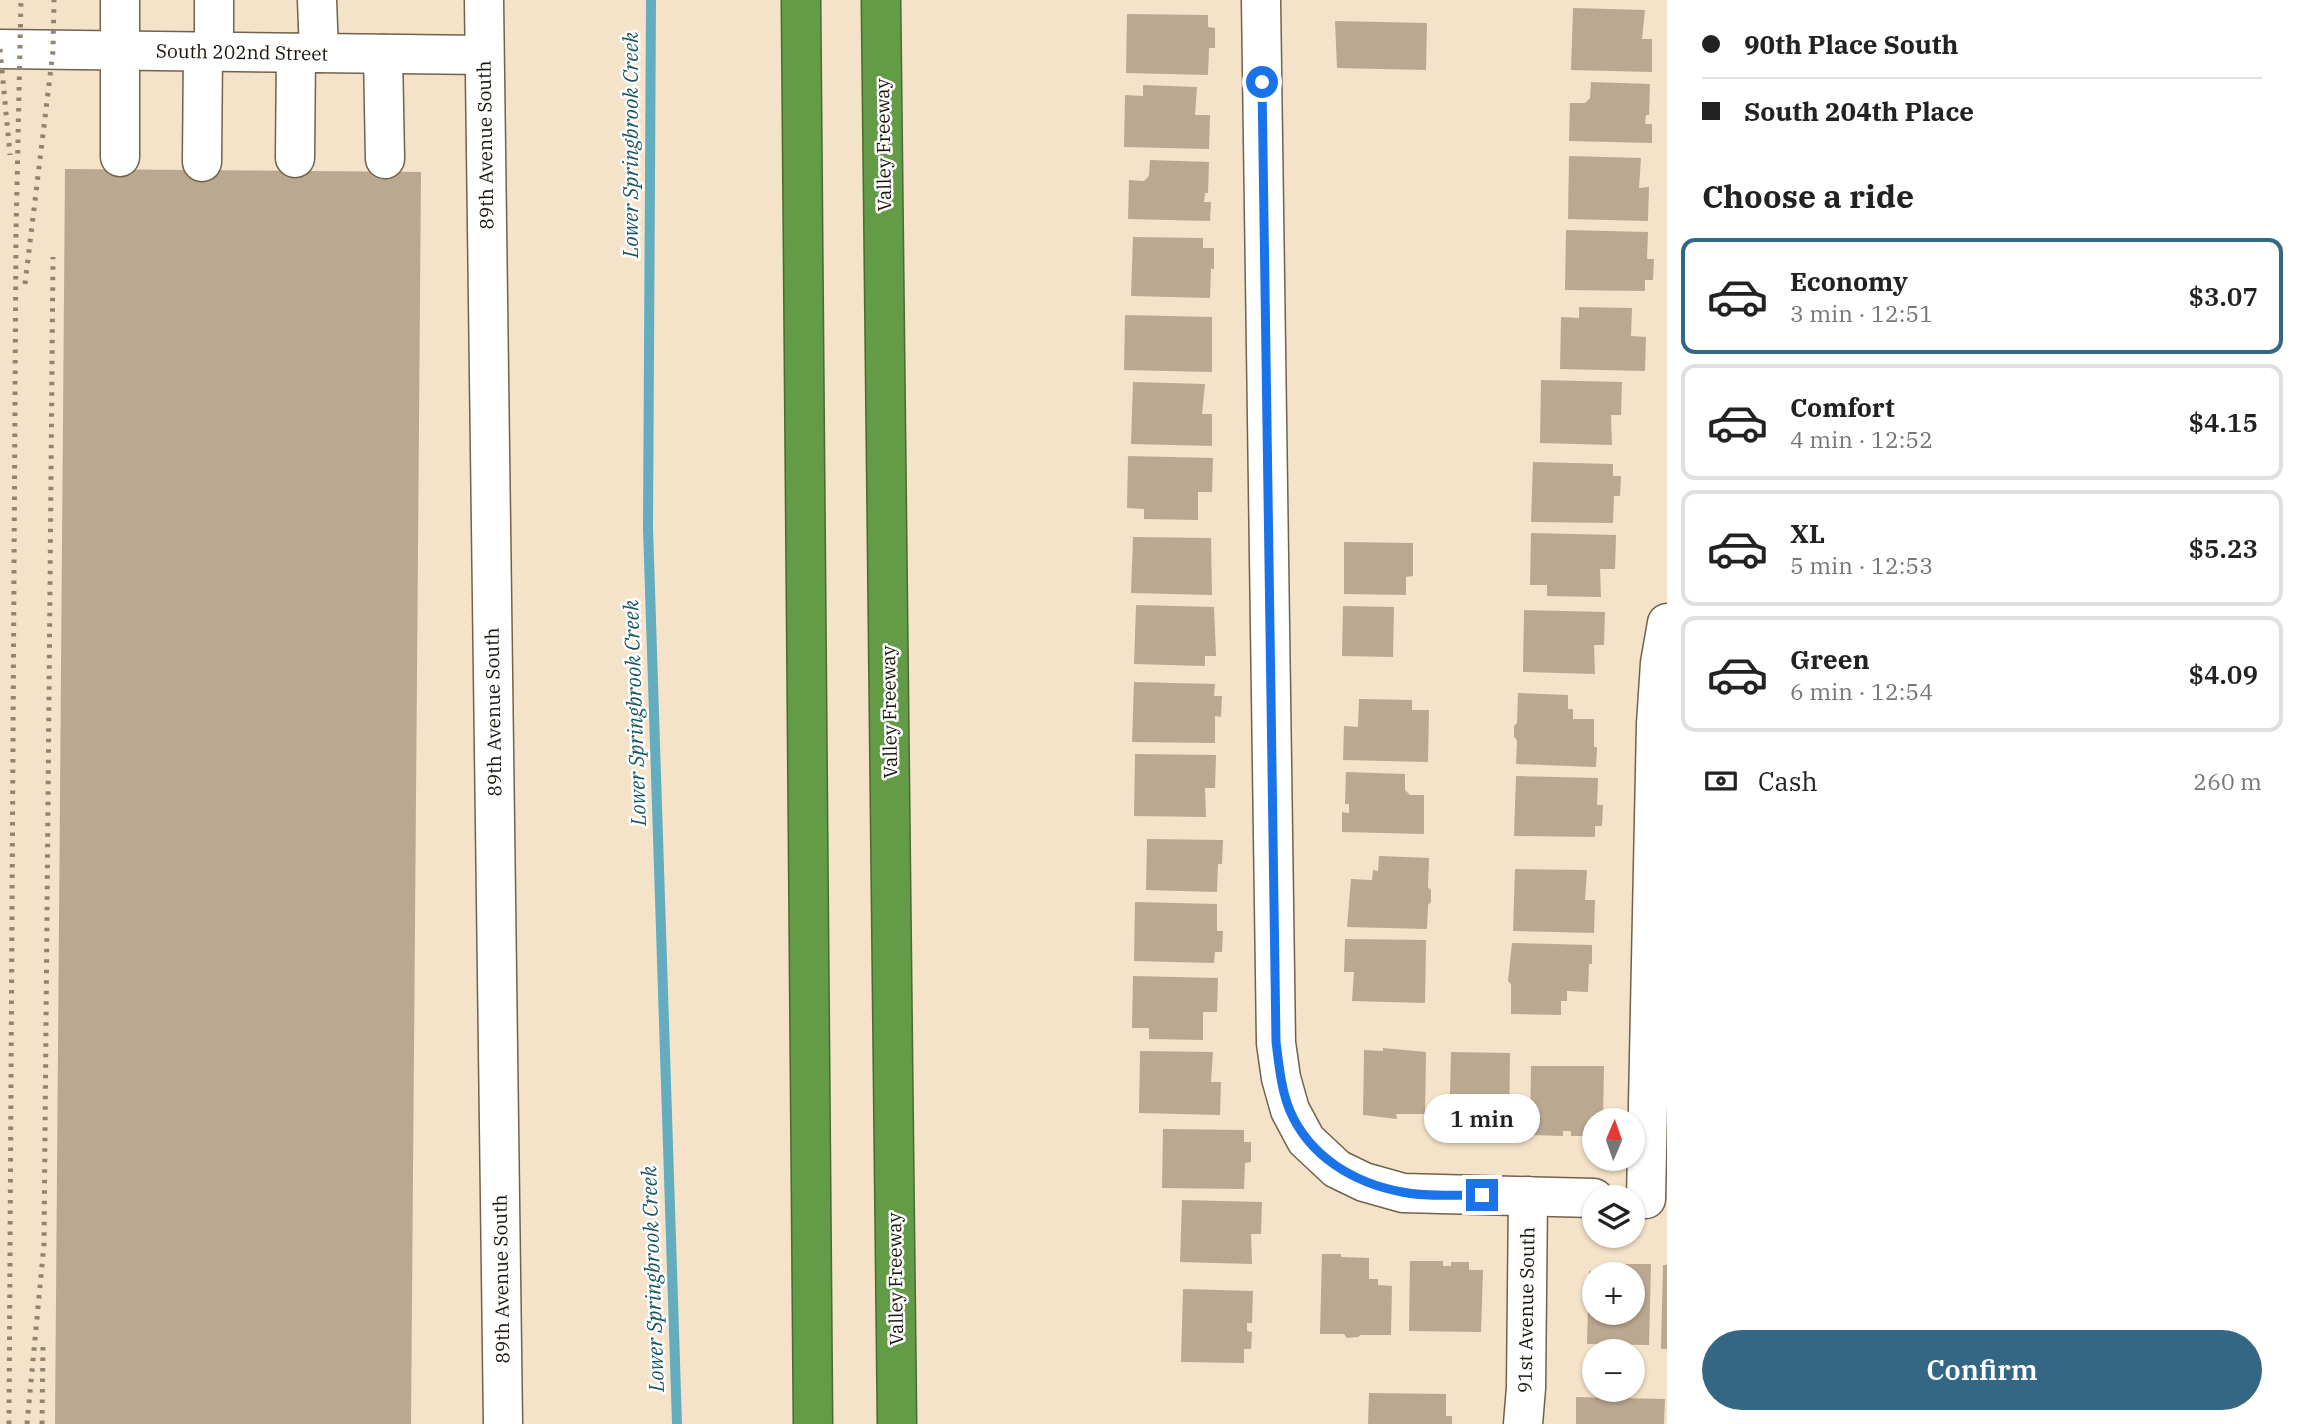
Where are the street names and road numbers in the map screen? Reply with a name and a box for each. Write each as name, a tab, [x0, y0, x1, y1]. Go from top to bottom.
street label: South 202nd Street	[156, 38, 329, 66]
street label: 89th Avenue South	[472, 60, 498, 230]
street label: Valley Freeway	[870, 77, 896, 212]
street label: 89th Avenue South	[480, 627, 506, 797]
street label: Valley Freeway	[876, 644, 902, 779]
street label: 89th Avenue South	[488, 1194, 514, 1364]
street label: Valley Freeway	[882, 1211, 908, 1346]
street label: 91st Avenue South	[1513, 1226, 1539, 1393]

